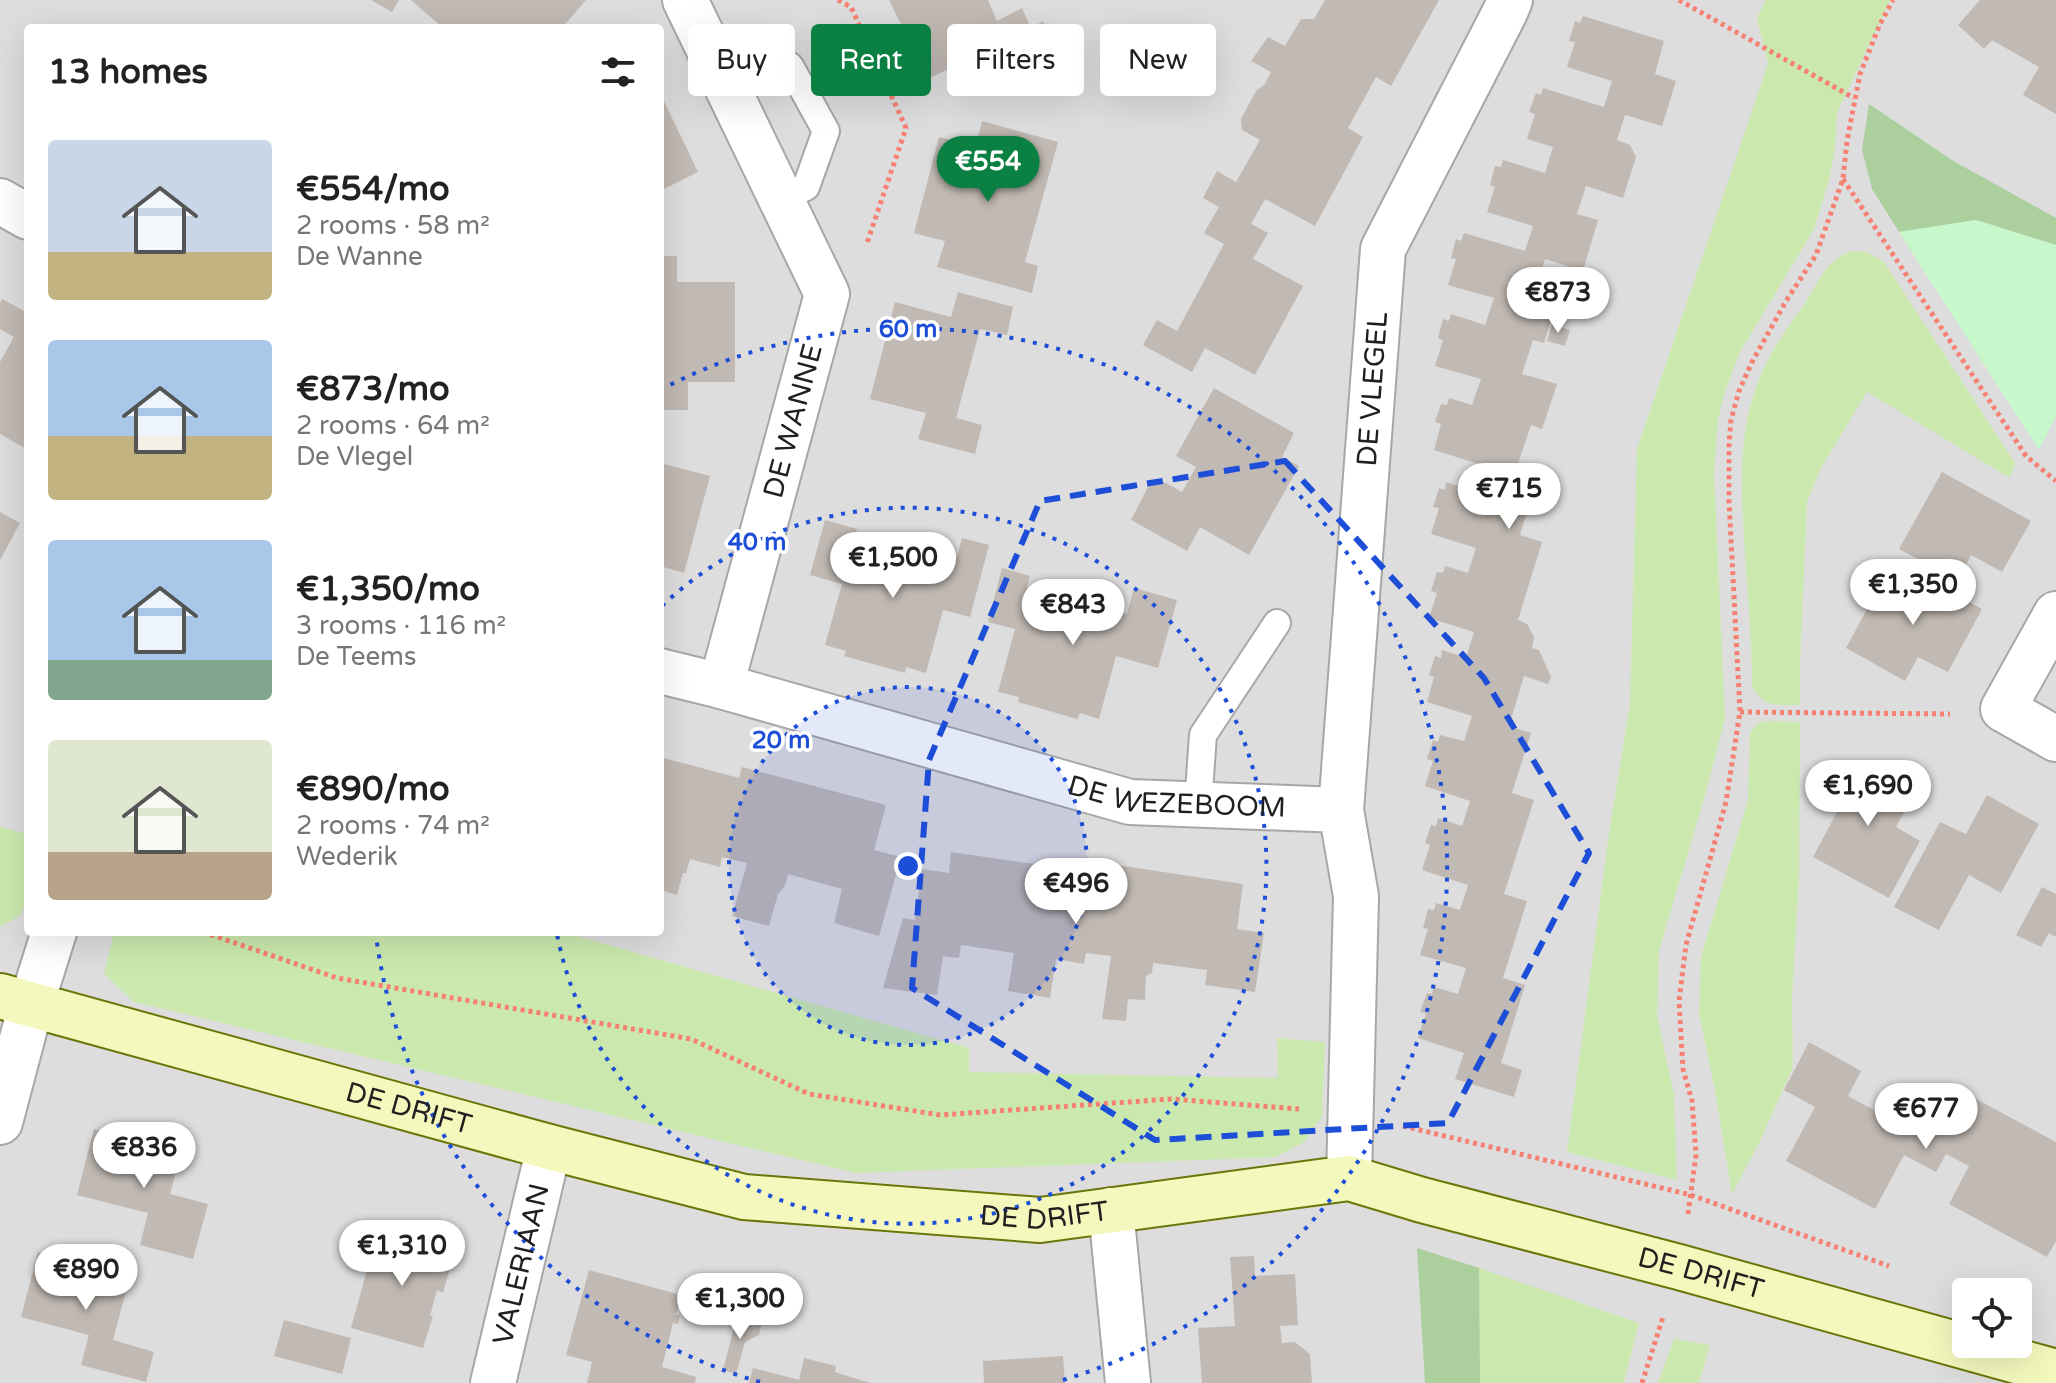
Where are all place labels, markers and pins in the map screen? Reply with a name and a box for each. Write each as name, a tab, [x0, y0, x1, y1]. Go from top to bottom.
pin: €554	[941, 136, 1035, 204]
pin: €873	[1511, 267, 1605, 335]
pin: €715	[1462, 463, 1556, 531]
pin: €1,500	[828, 532, 958, 600]
pin: €1,350	[1848, 559, 1978, 627]
pin: €843	[1026, 579, 1120, 647]
pin: €1,690	[1803, 760, 1933, 828]
centre of rings	[894, 852, 922, 880]
pin: €496	[1029, 858, 1123, 926]
pin: €677	[1879, 1083, 1973, 1151]
pin: €836	[97, 1122, 191, 1190]
pin: €1,310	[337, 1220, 467, 1288]
pin: €890	[39, 1244, 133, 1312]
pin: €1,300	[675, 1273, 805, 1341]

